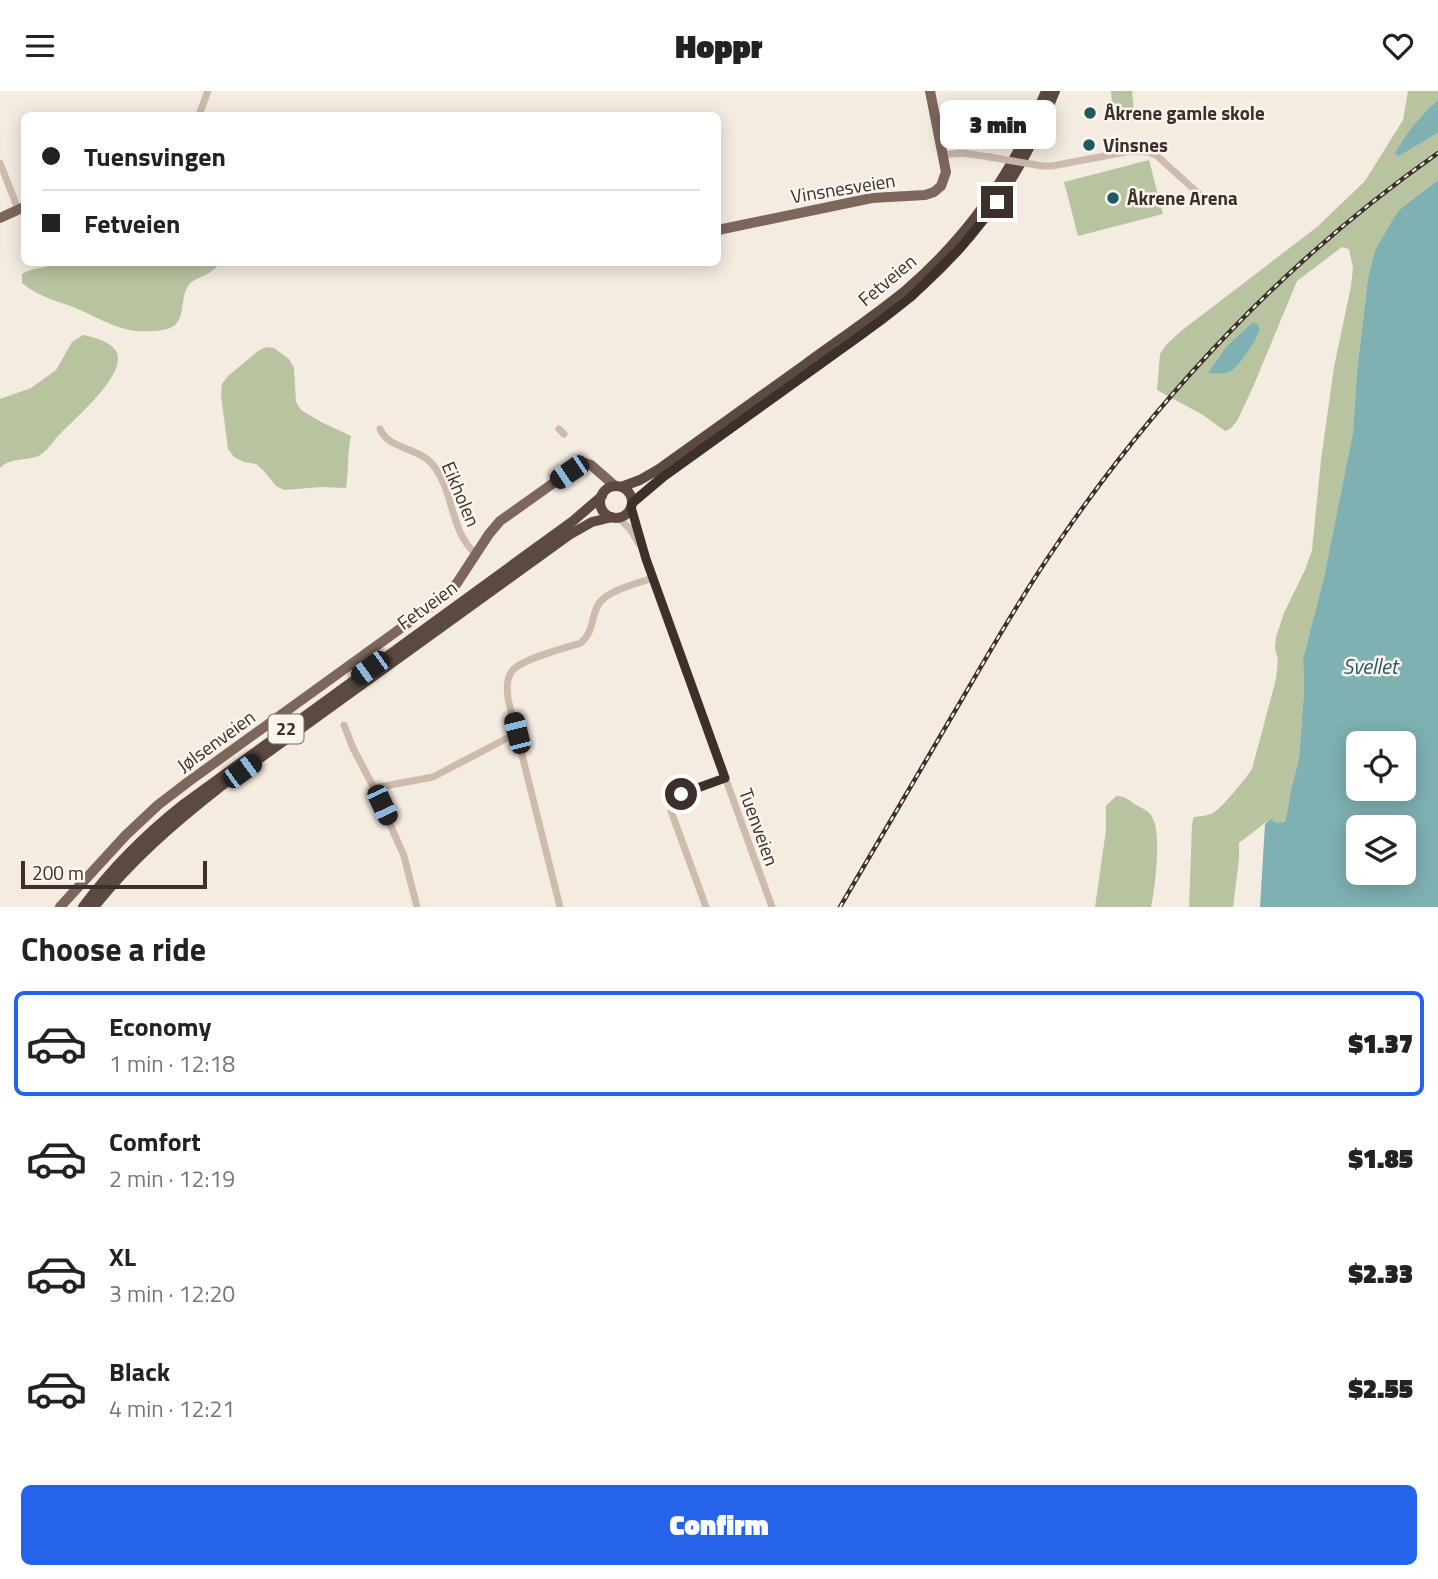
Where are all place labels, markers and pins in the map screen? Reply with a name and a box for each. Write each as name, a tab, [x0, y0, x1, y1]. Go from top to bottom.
place label: Åkrene gamle skole	[1104, 98, 1265, 127]
marker: Åkrene gamle skole	[1082, 105, 1098, 121]
place label: Vinsnes	[1103, 130, 1168, 159]
marker: Vinsnes	[1081, 137, 1097, 153]
place label: Åkrene Arena	[1127, 183, 1238, 212]
marker: Åkrene Arena	[1105, 190, 1121, 206]

